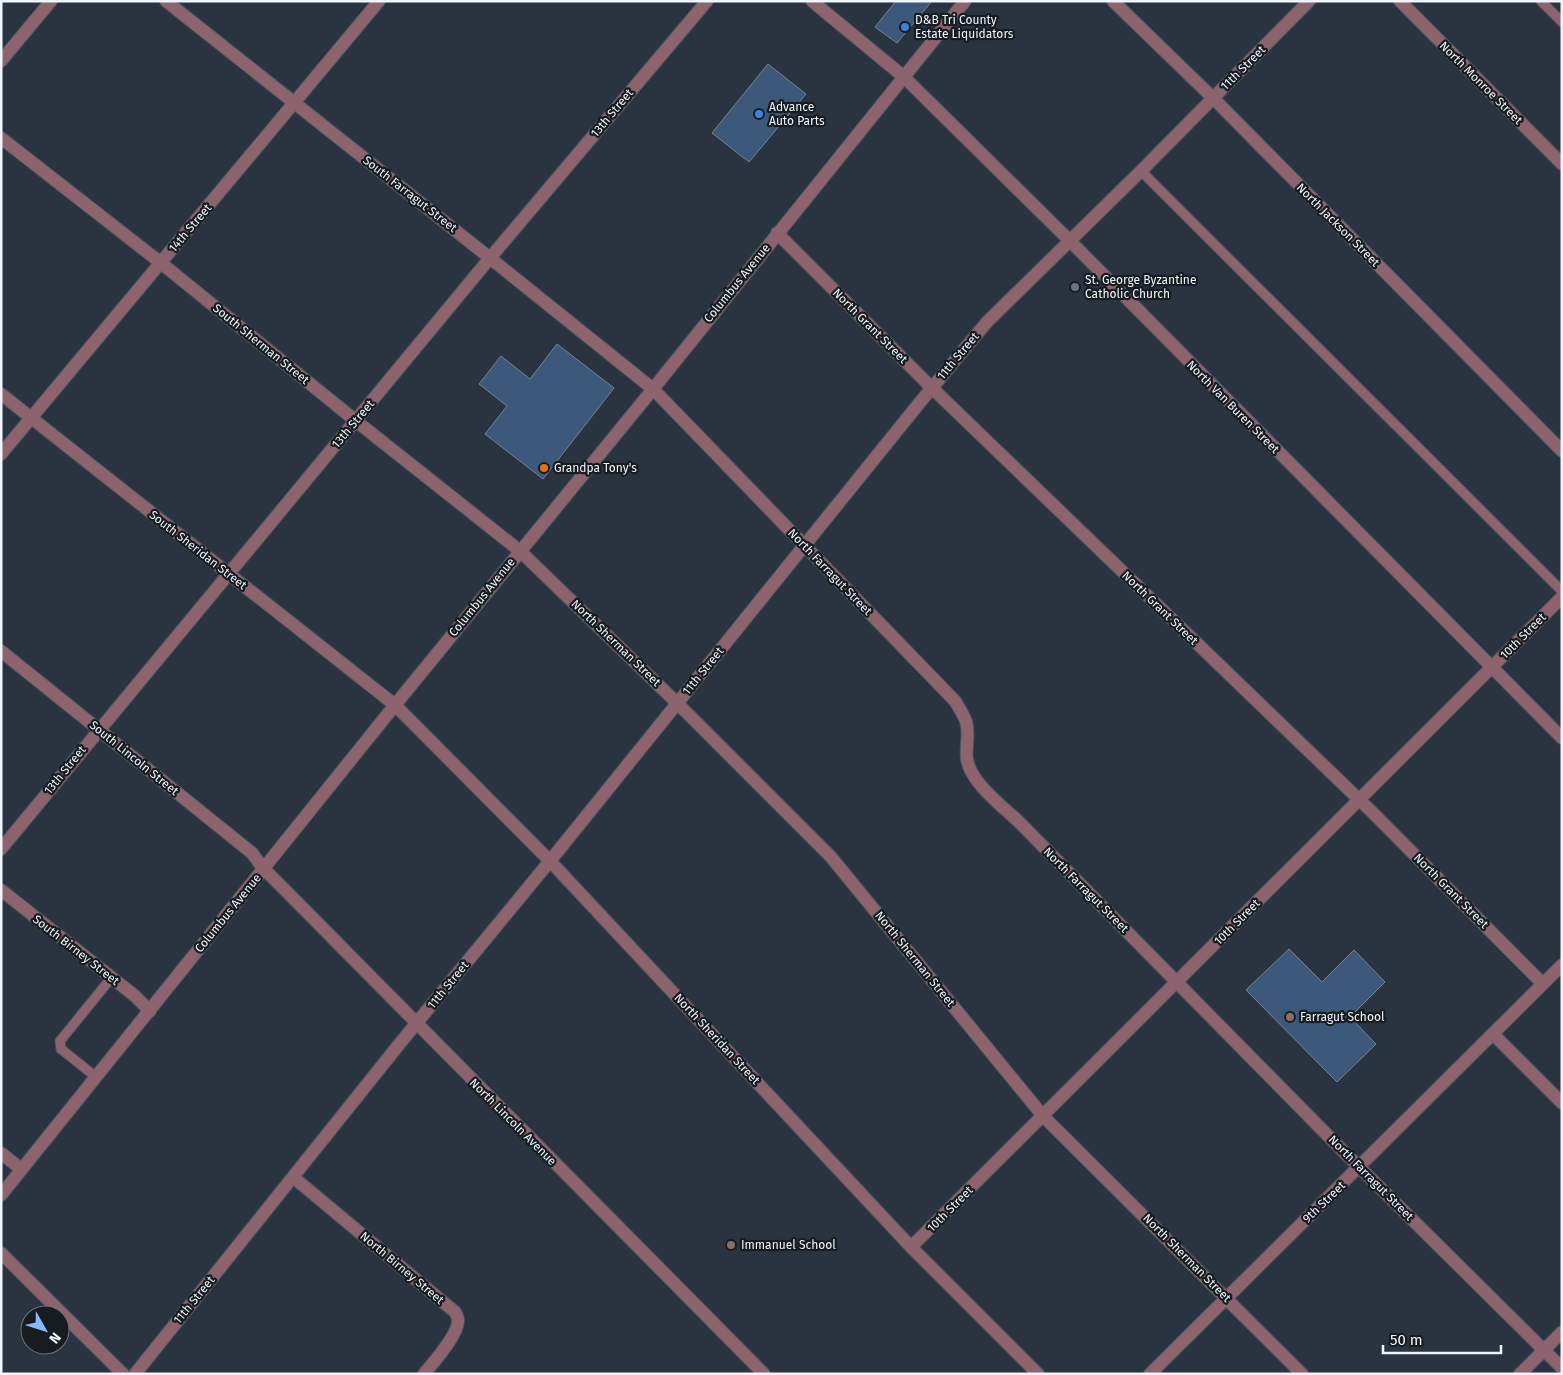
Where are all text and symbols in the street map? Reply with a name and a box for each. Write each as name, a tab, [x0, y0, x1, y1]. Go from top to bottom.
place label: D&B Tri County Estate Liquidators	[915, 13, 1014, 41]
marker: D&B Tri County Estate Liquidators	[899, 21, 911, 33]
street label: North Monroe Street	[1437, 39, 1526, 128]
street label: 11th Street	[1218, 42, 1269, 93]
street label: 13th Street	[588, 86, 637, 140]
place label: Advance Auto Parts	[769, 100, 825, 128]
marker: Advance Auto Parts	[753, 108, 765, 120]
street label: South Farragut Street	[360, 153, 460, 235]
street label: North Jackson Street	[1294, 181, 1383, 270]
street label: 14th Street	[166, 201, 215, 255]
street label: Columbus Avenue	[701, 241, 773, 325]
place label: St. George Byzantine Catholic Church	[1085, 273, 1196, 301]
marker: St. George Byzantine Catholic Church	[1069, 281, 1081, 293]
street label: North Grant Street	[830, 286, 911, 367]
street label: South Sherman Street	[210, 301, 312, 387]
street label: 11th Street	[934, 329, 982, 382]
street label: North Van Buren Street	[1184, 358, 1283, 457]
street label: 13th Street	[329, 397, 378, 451]
place label: Grandpa Tony's	[554, 461, 637, 475]
marker: Grandpa Tony's	[538, 462, 550, 474]
street label: South Sheridan Street	[147, 508, 250, 593]
street label: North Farragut Street	[785, 526, 875, 619]
street label: Columbus Avenue	[446, 555, 518, 639]
street label: North Grant Street	[1119, 568, 1201, 648]
street label: North Sherman Street	[568, 597, 664, 690]
street label: 10th Street	[1497, 610, 1549, 662]
street label: 11th Street	[680, 644, 727, 698]
street label: South Lincoln Street	[87, 718, 182, 799]
street label: 13th Street	[41, 742, 89, 797]
street label: North Farragut Street	[1041, 845, 1132, 936]
street label: North Grant Street	[1411, 851, 1492, 932]
street label: Columbus Avenue	[192, 871, 264, 955]
street label: 10th Street	[1211, 896, 1263, 948]
street label: North Sherman Street	[872, 908, 958, 1010]
street label: South Birney Street	[30, 912, 122, 988]
street label: 11th Street	[425, 958, 472, 1012]
street label: North Sheridan Street	[671, 991, 763, 1088]
place label: Farragut School	[1300, 1010, 1385, 1024]
marker: Farragut School	[1284, 1011, 1296, 1023]
street label: North Lincoln Avenue	[467, 1076, 559, 1168]
street label: North Farragut Street	[1326, 1133, 1417, 1224]
street label: 9th Street	[1300, 1178, 1349, 1226]
street label: 10th Street	[924, 1183, 976, 1235]
street label: North Sherman Street	[1140, 1211, 1234, 1305]
street label: North Birney Street	[357, 1229, 447, 1307]
place label: Immanuel School	[741, 1238, 836, 1252]
marker: Immanuel School	[725, 1239, 737, 1251]
street label: 11th Street	[171, 1273, 218, 1327]
north arrow	[20, 1305, 70, 1355]
scale bar	[1383, 1322, 1500, 1354]
text: N	[45, 1329, 64, 1347]
text: 50 m	[1390, 1331, 1423, 1349]

